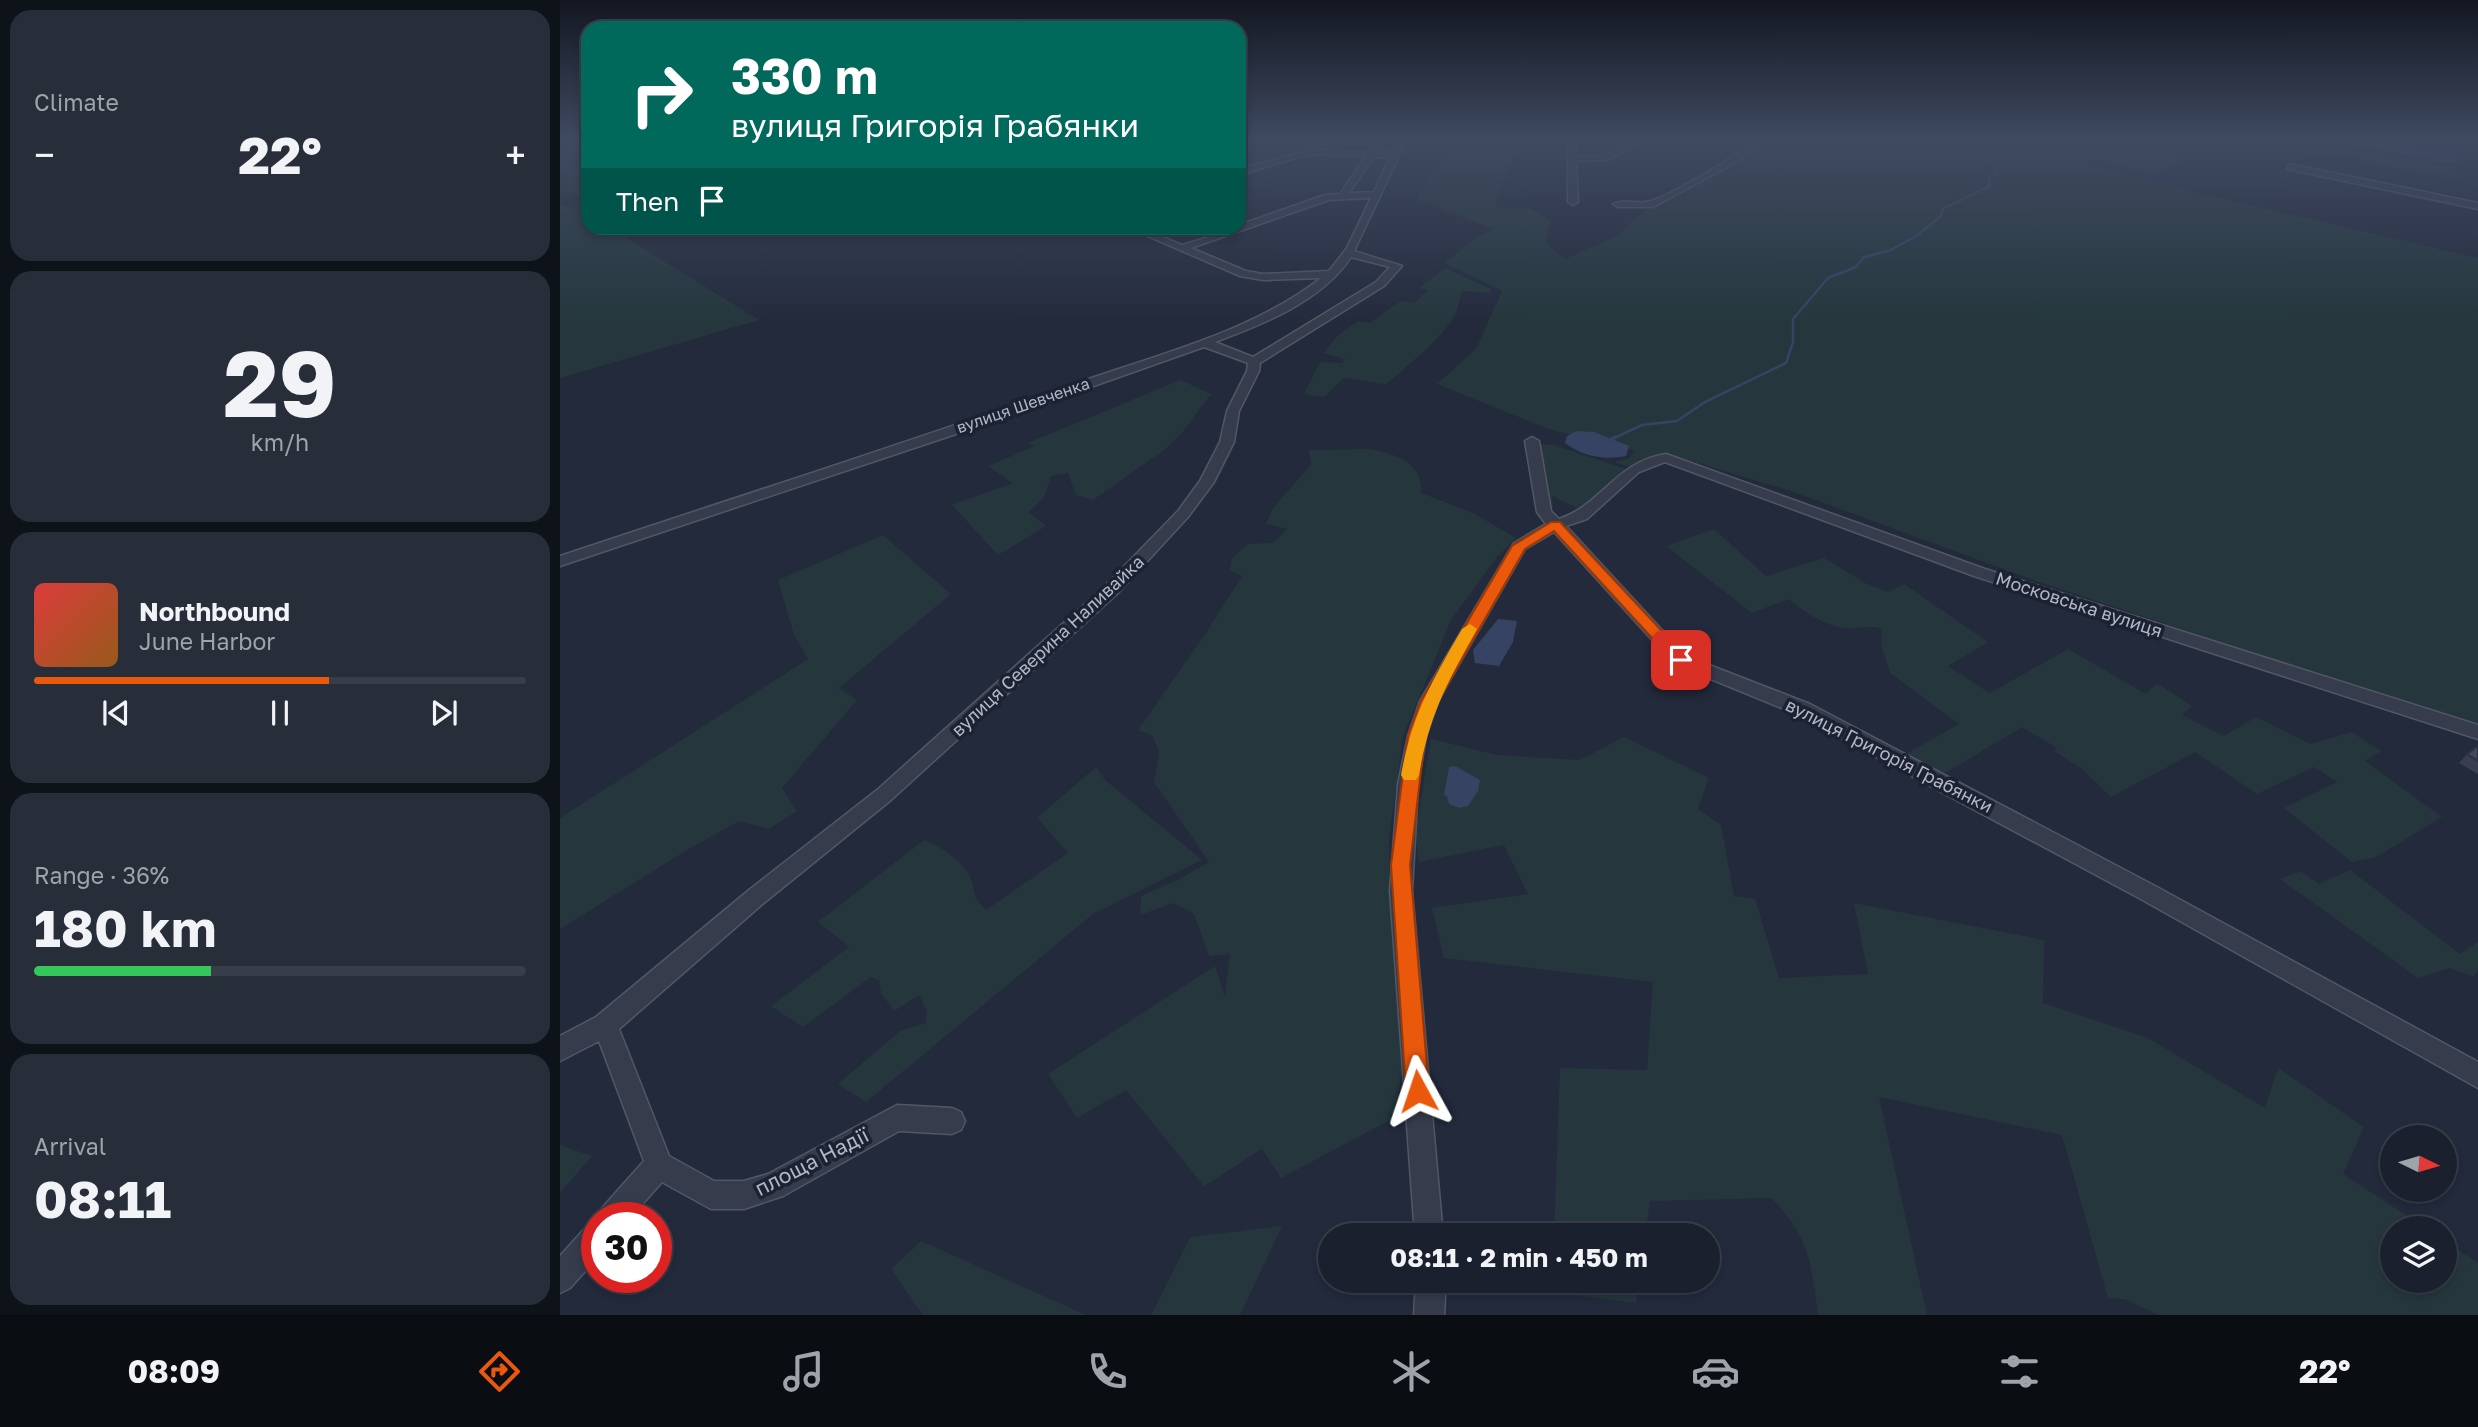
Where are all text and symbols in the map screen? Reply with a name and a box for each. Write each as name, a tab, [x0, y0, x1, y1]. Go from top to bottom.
text: 330 m	[731, 46, 878, 105]
icon: right	[616, 49, 707, 140]
text: Climate	[34, 88, 119, 116]
text: вулиця Григорія Грабянки	[731, 106, 1139, 144]
text: 22°	[238, 123, 322, 185]
text: −	[34, 132, 55, 177]
text: +	[505, 132, 526, 177]
icon: arrive	[693, 182, 731, 220]
text: Then	[616, 186, 679, 217]
text: 29	[223, 328, 337, 437]
street label: вулиця Шевченка	[954, 373, 1092, 437]
text: km/h	[251, 428, 309, 456]
street label: вулиця Северина Наливайка	[947, 550, 1148, 740]
street label: Московська вулиця	[1993, 567, 2165, 641]
text: Northbound	[139, 596, 290, 627]
text: June Harbor	[139, 627, 275, 655]
pin	[1651, 630, 1711, 690]
icon: arrive	[1662, 641, 1700, 679]
street label: вулиця Григорія Грабянки	[1782, 693, 1997, 817]
icon: previous	[97, 694, 135, 732]
icon: pause	[261, 694, 299, 732]
icon: next	[425, 694, 463, 732]
text: Range · 36%	[34, 861, 169, 889]
text: 180 km	[34, 896, 217, 958]
position arrow	[1381, 1054, 1455, 1128]
street label: площа Надії	[750, 1121, 874, 1201]
north arrow	[2380, 1125, 2457, 1202]
map controls	[2380, 1125, 2457, 1293]
text: Arrival	[34, 1132, 106, 1160]
text: 08:11	[34, 1167, 171, 1229]
speed limit sign: 30	[581, 1202, 672, 1293]
button: layers	[2380, 1216, 2457, 1293]
text: 08:11 · 2 min · 450 m	[1390, 1242, 1648, 1273]
icon: directions	[475, 1347, 524, 1396]
icon: music	[779, 1347, 828, 1396]
icon: phone	[1083, 1347, 1132, 1396]
icon: climate	[1387, 1347, 1436, 1396]
icon: car	[1691, 1347, 1740, 1396]
icon: filters	[1995, 1347, 2044, 1396]
text: 08:09	[127, 1352, 220, 1390]
text: 22°	[2299, 1352, 2350, 1390]

